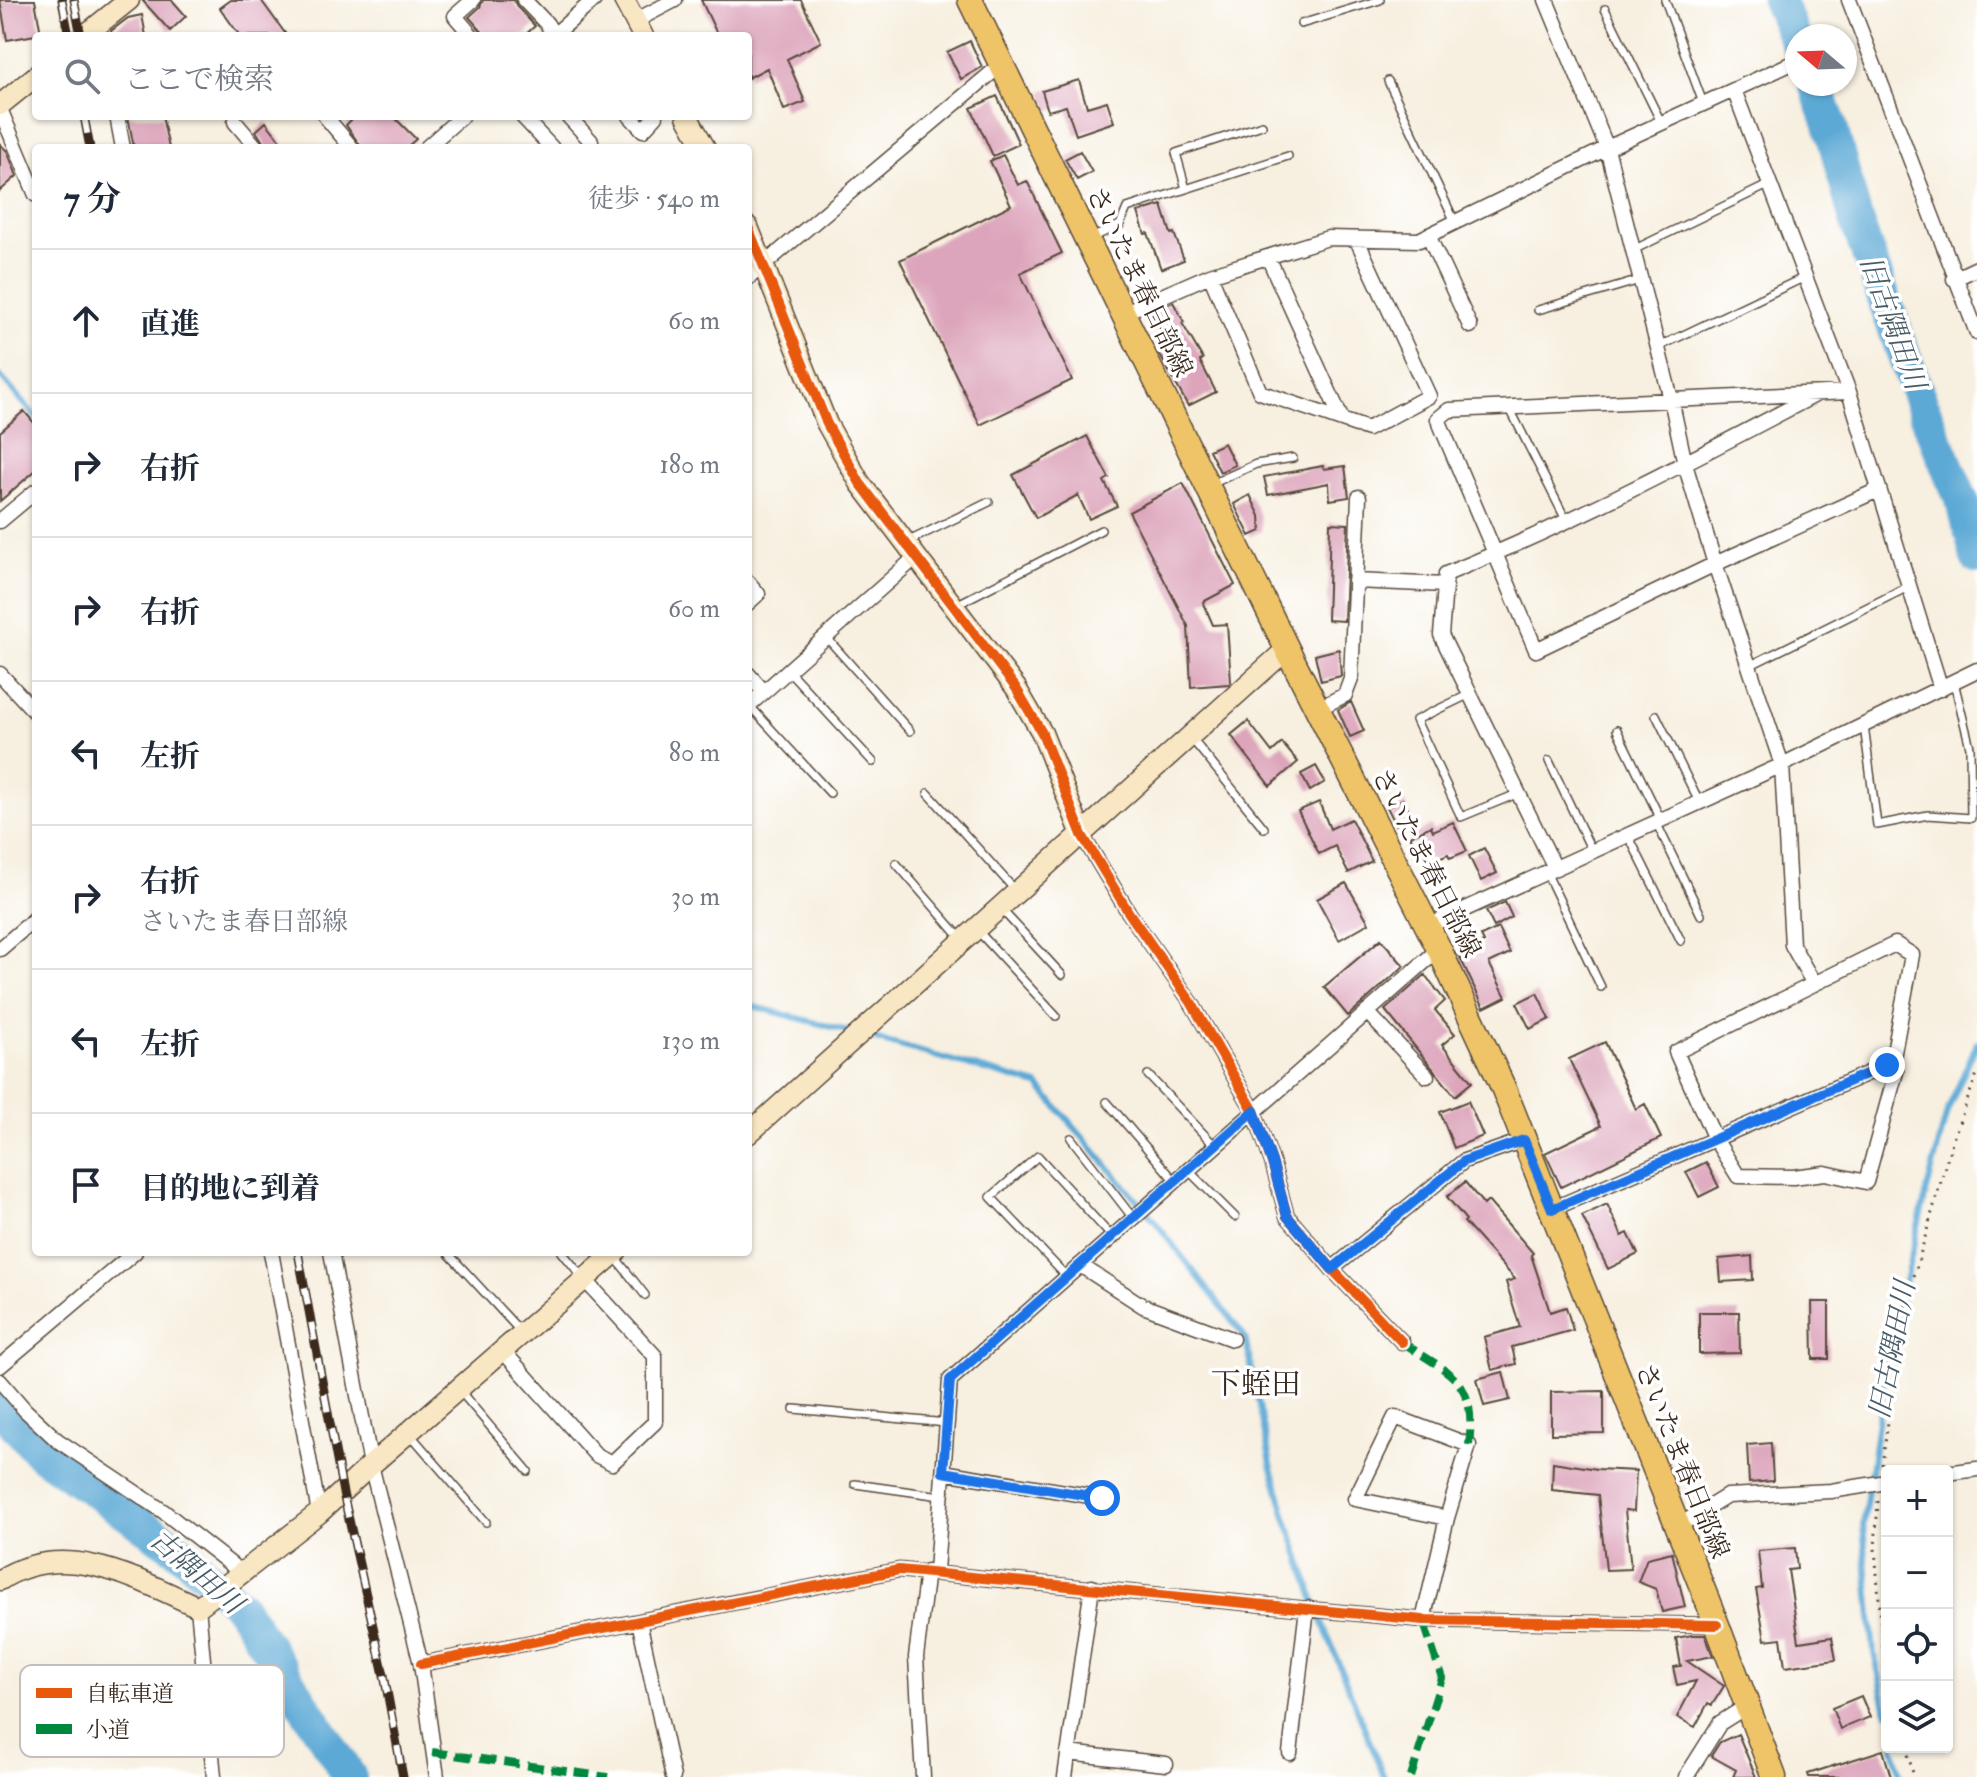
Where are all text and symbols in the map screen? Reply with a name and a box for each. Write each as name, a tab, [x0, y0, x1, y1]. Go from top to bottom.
north arrow	[1785, 24, 1857, 96]
search box	[32, 32, 752, 120]
icon: search	[60, 54, 104, 98]
text: ここで検索	[124, 61, 274, 98]
text: 7 分	[64, 178, 121, 221]
street label: さいたま春日部線	[1079, 182, 1199, 382]
text: 徒歩 · 540 m	[588, 183, 720, 215]
water label: 旧古隅田川	[1852, 251, 1933, 398]
icon: ahead	[64, 299, 108, 343]
text: 60 m	[668, 305, 720, 337]
text: 直進	[140, 306, 200, 343]
icon: right	[64, 443, 108, 487]
text: 180 m	[660, 449, 720, 481]
text: 右折	[140, 450, 200, 487]
icon: right	[64, 587, 108, 631]
text: 60 m	[668, 593, 720, 625]
text: 右折	[140, 594, 200, 631]
icon: left	[64, 731, 108, 775]
text: 80 m	[669, 737, 720, 769]
text: 左折	[140, 738, 200, 775]
street label: さいたま春日部線	[1365, 763, 1487, 963]
text: 右折	[140, 863, 200, 900]
icon: right	[64, 875, 108, 919]
text: 30 m	[671, 881, 720, 913]
text: さいたま春日部線	[140, 906, 348, 938]
icon: left	[64, 1019, 108, 1063]
text: 130 m	[662, 1025, 720, 1057]
text: 左折	[140, 1026, 200, 1063]
route end	[1869, 1047, 1905, 1083]
icon: arrive	[64, 1163, 108, 1207]
text: 目的地に到着	[140, 1170, 320, 1207]
water label: 旧古隅田川	[1862, 1275, 1924, 1422]
street label: さいたま春日部線	[1628, 1359, 1736, 1563]
district label: 下蛭田	[1211, 1366, 1301, 1403]
map controls	[1881, 1465, 1953, 1753]
button: +	[1881, 1465, 1953, 1537]
route start	[1084, 1480, 1120, 1516]
water label: 古隅田川	[142, 1522, 252, 1624]
button: −	[1881, 1537, 1953, 1609]
button: locate	[1881, 1609, 1953, 1681]
legend	[20, 1665, 284, 1757]
text: 自転車道	[86, 1680, 174, 1708]
button: layers	[1881, 1681, 1953, 1753]
text: 小道	[86, 1716, 130, 1744]

